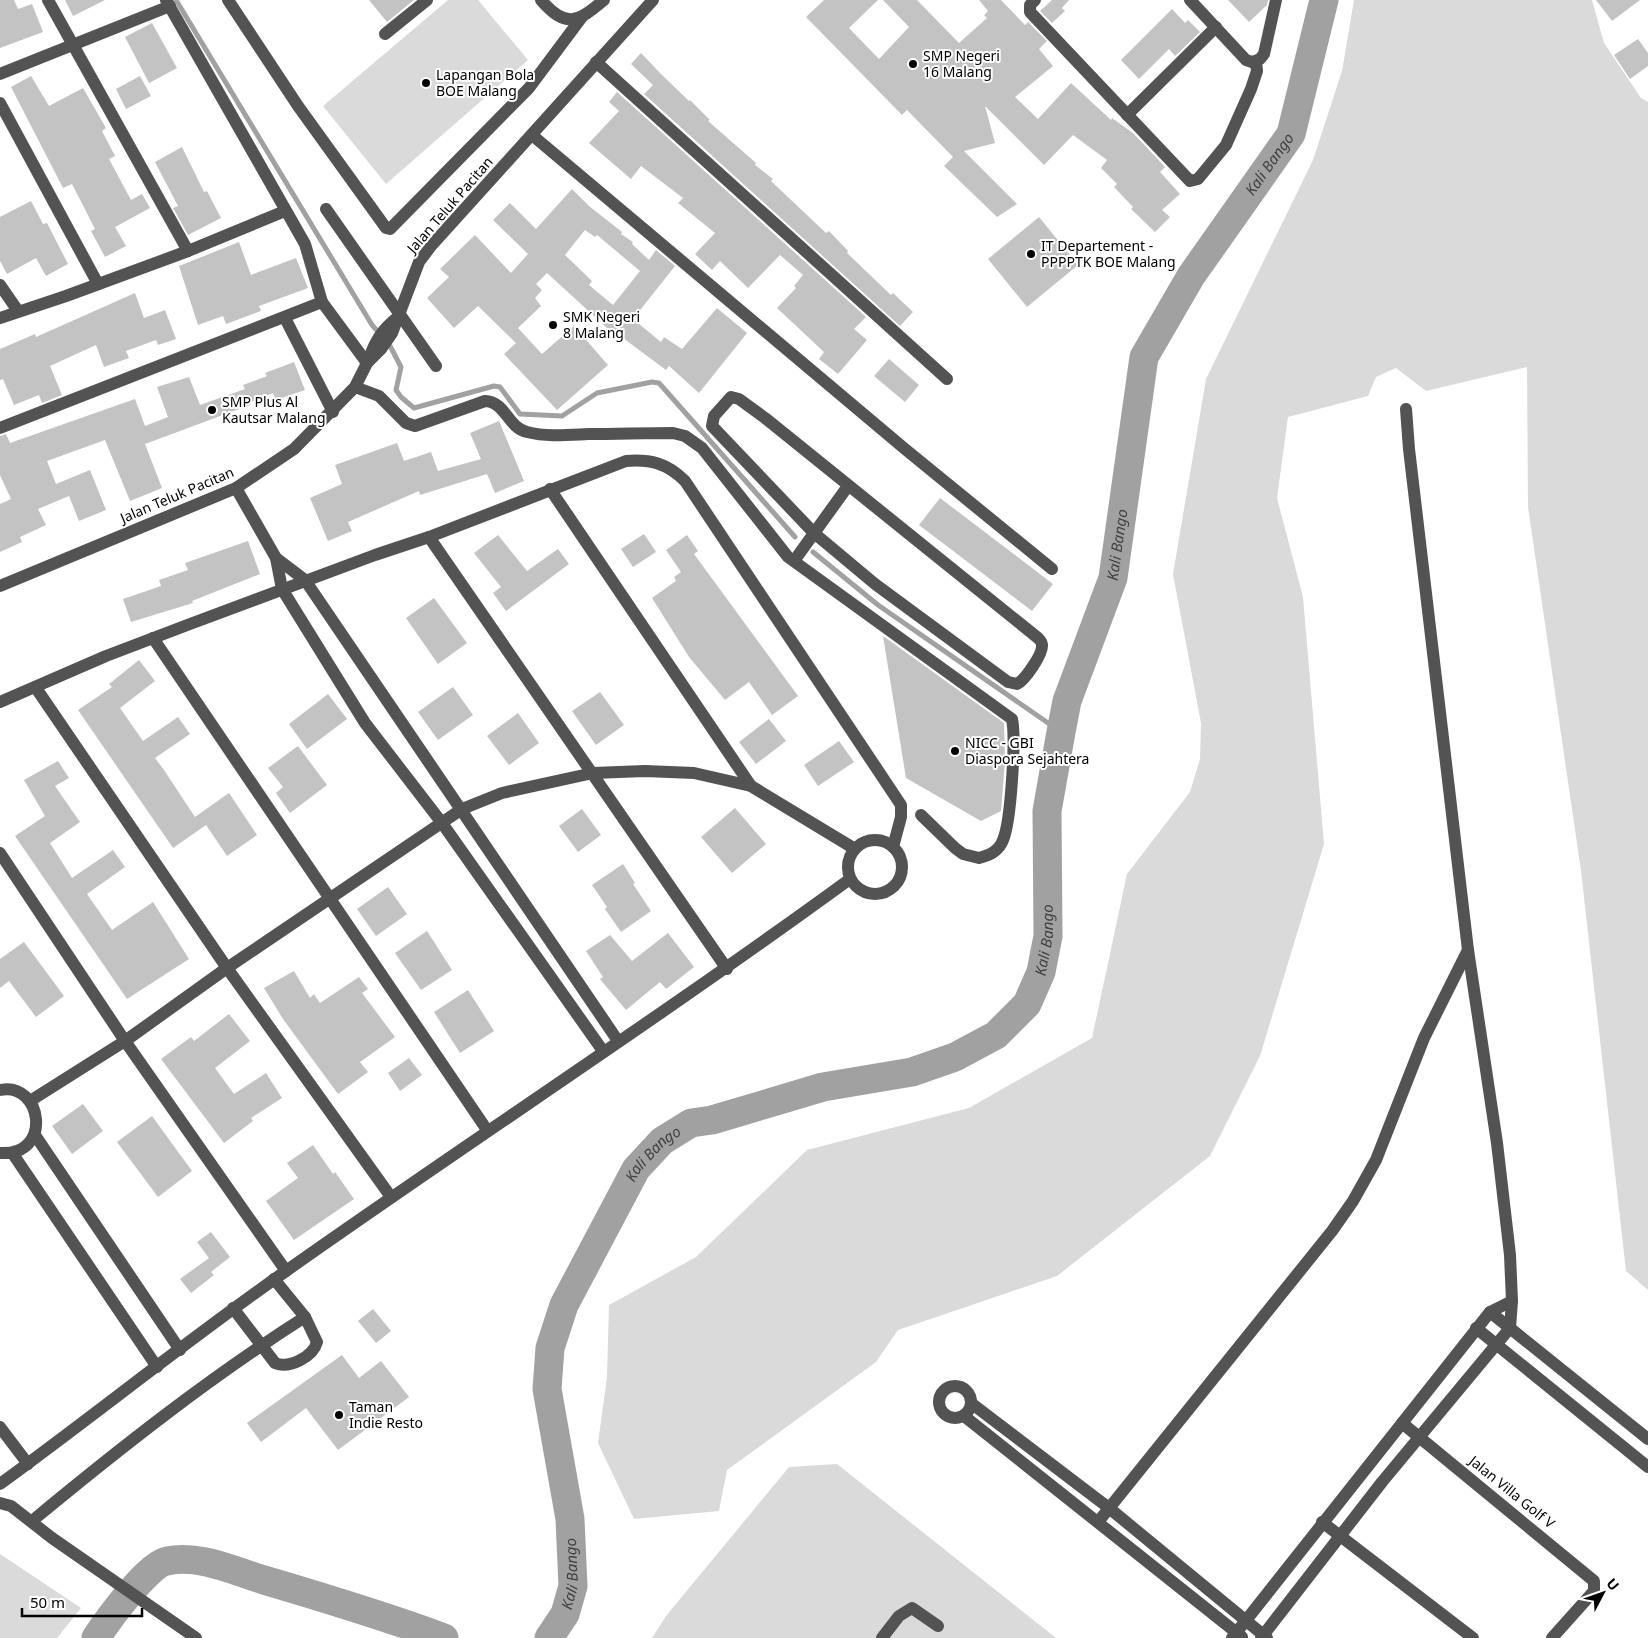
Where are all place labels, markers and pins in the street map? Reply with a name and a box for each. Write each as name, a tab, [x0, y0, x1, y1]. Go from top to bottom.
place label: SMP Negeri 16 Malang	[923, 46, 1000, 81]
marker: SMP Negeri 16 Malang	[907, 58, 919, 70]
place label: Lapangan Bola BOE Malang	[436, 65, 534, 100]
marker: Lapangan Bola BOE Malang	[420, 77, 432, 89]
place label: IT Departement - PPPPTK BOE Malang	[1041, 236, 1176, 271]
marker: IT Departement - PPPPTK BOE Malang	[1025, 248, 1037, 260]
place label: SMK Negeri 8 Malang	[563, 307, 640, 342]
marker: SMK Negeri 8 Malang	[547, 319, 559, 331]
place label: SMP Plus Al Kautsar Malang	[222, 392, 326, 427]
marker: SMP Plus Al Kautsar Malang	[206, 404, 218, 416]
place label: NICC - GBI Diaspora Sejahtera	[965, 733, 1089, 768]
marker: NICC - GBI Diaspora Sejahtera	[949, 745, 961, 757]
place label: Taman Indie Resto	[349, 1397, 423, 1432]
marker: Taman Indie Resto	[333, 1409, 345, 1421]

